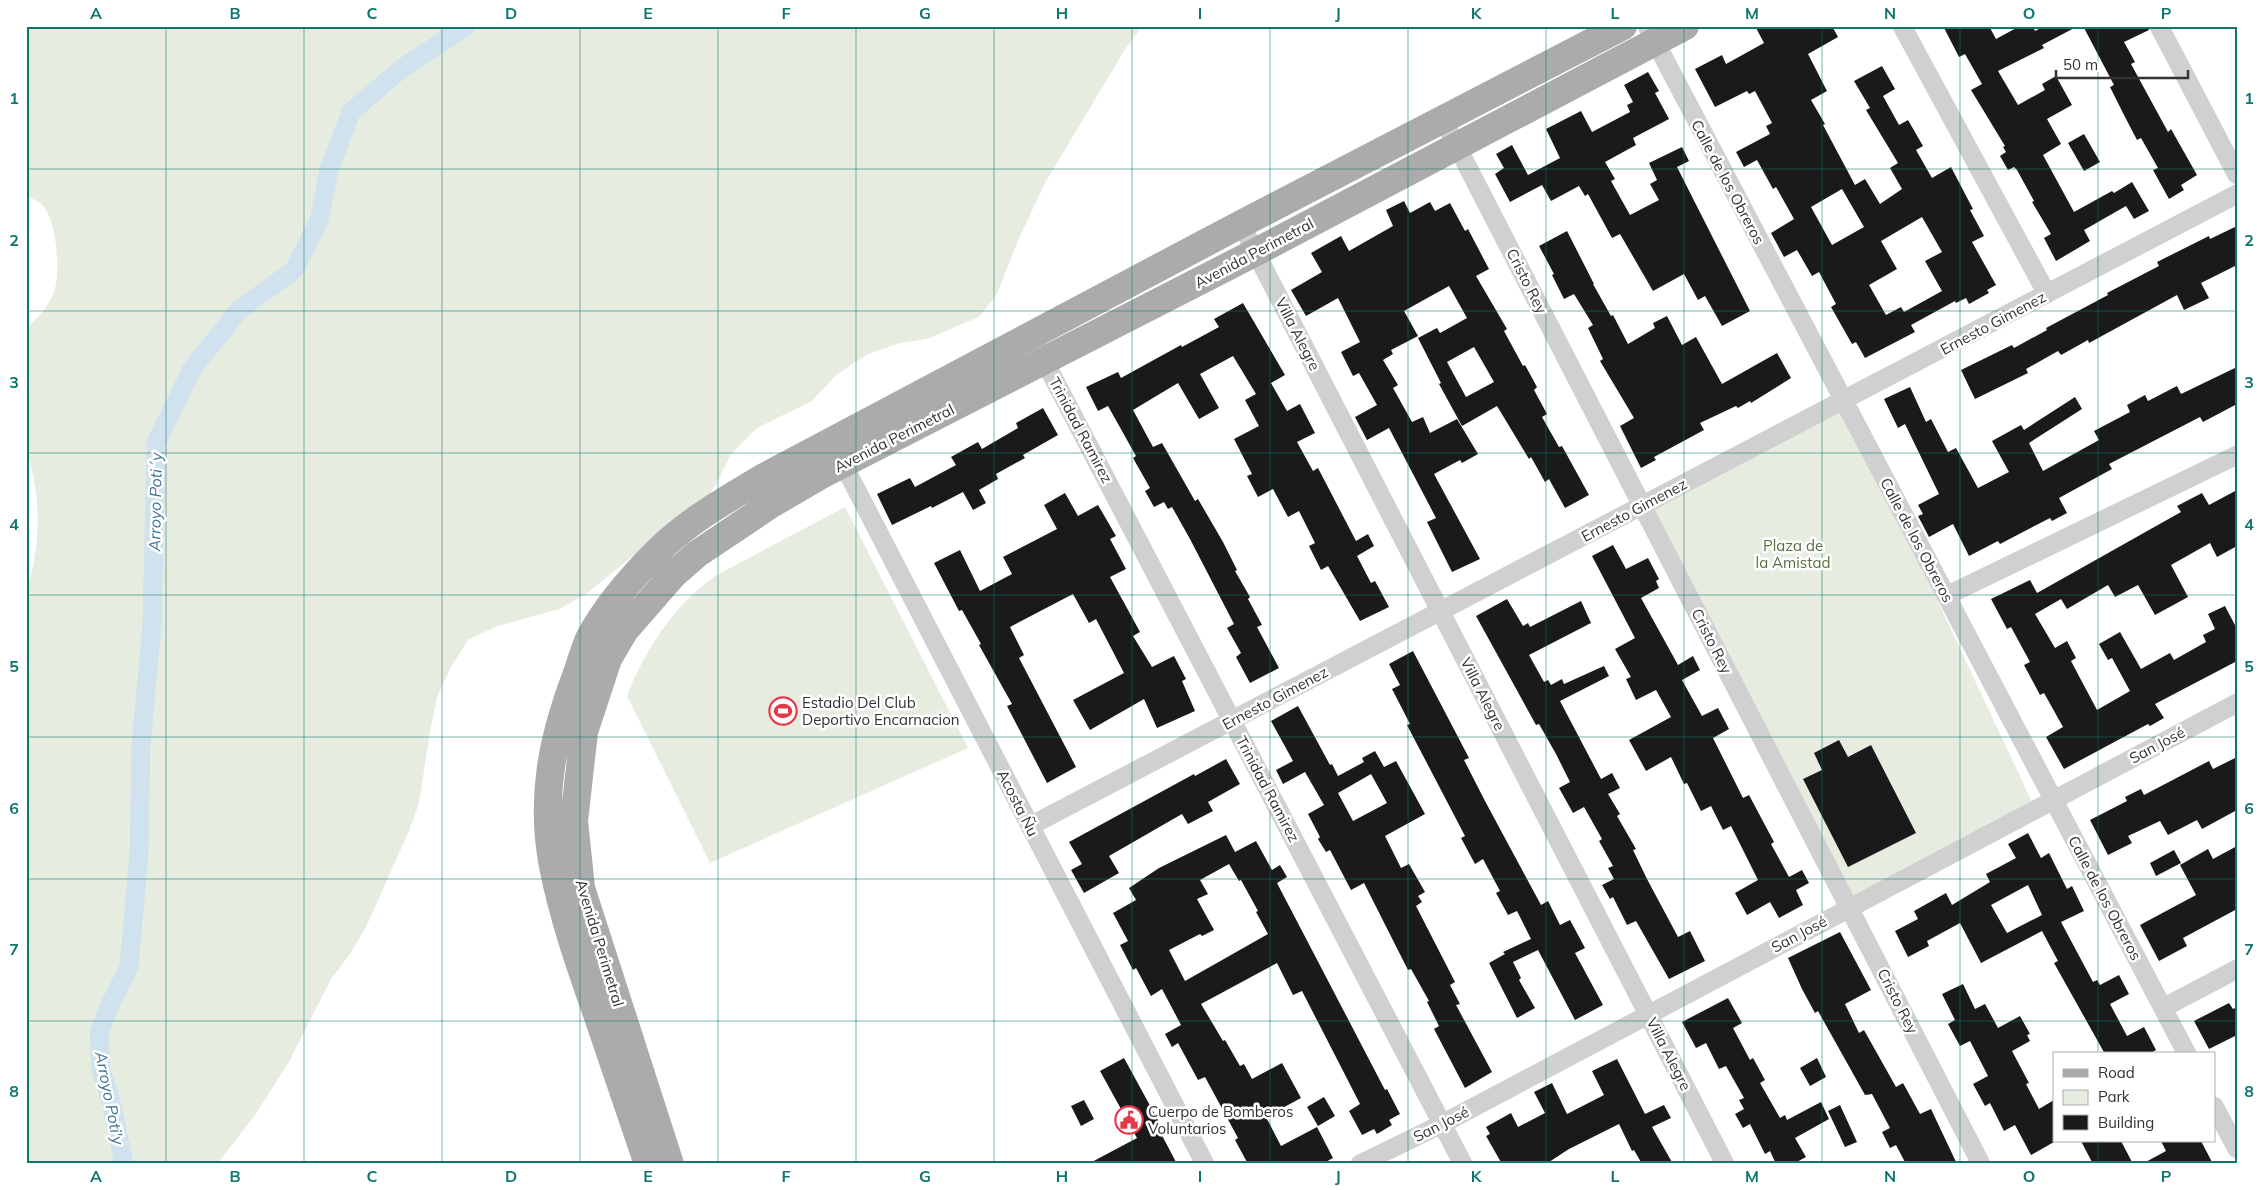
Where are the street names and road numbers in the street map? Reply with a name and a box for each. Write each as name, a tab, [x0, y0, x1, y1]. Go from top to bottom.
street label: Calle de los Obreros	[1687, 117, 1769, 247]
street label: Avenida Perimetral	[1191, 214, 1317, 292]
street label: Cristo Rey	[1503, 245, 1551, 317]
street label: Ernesto Gimenez	[1937, 287, 2049, 359]
street label: Villa Alegre	[1272, 294, 1324, 374]
street label: Trinidad Ramirez	[1045, 374, 1117, 487]
street label: Avenida Perimetral	[831, 400, 957, 476]
street label: Ernesto Gimenez	[1578, 474, 1690, 546]
street label: Calle de los Obreros	[1876, 475, 1958, 605]
street label: Cristo Rey	[1688, 605, 1736, 677]
street label: Villa Alegre	[1457, 654, 1509, 734]
street label: Ernesto Gimenez	[1219, 662, 1331, 734]
street label: San José	[2126, 722, 2188, 768]
street label: Trinidad Ramirez	[1232, 733, 1304, 846]
street label: Acosta Ñu	[993, 767, 1043, 839]
street label: Calle de los Obreros	[2064, 833, 2146, 963]
street label: Avenida Perimetral	[572, 877, 628, 1009]
street label: San José	[1768, 911, 1830, 957]
street label: Cristo Rey	[1874, 965, 1922, 1037]
street label: Villa Alegre	[1643, 1014, 1695, 1094]
street label: San José	[1410, 1102, 1472, 1146]

